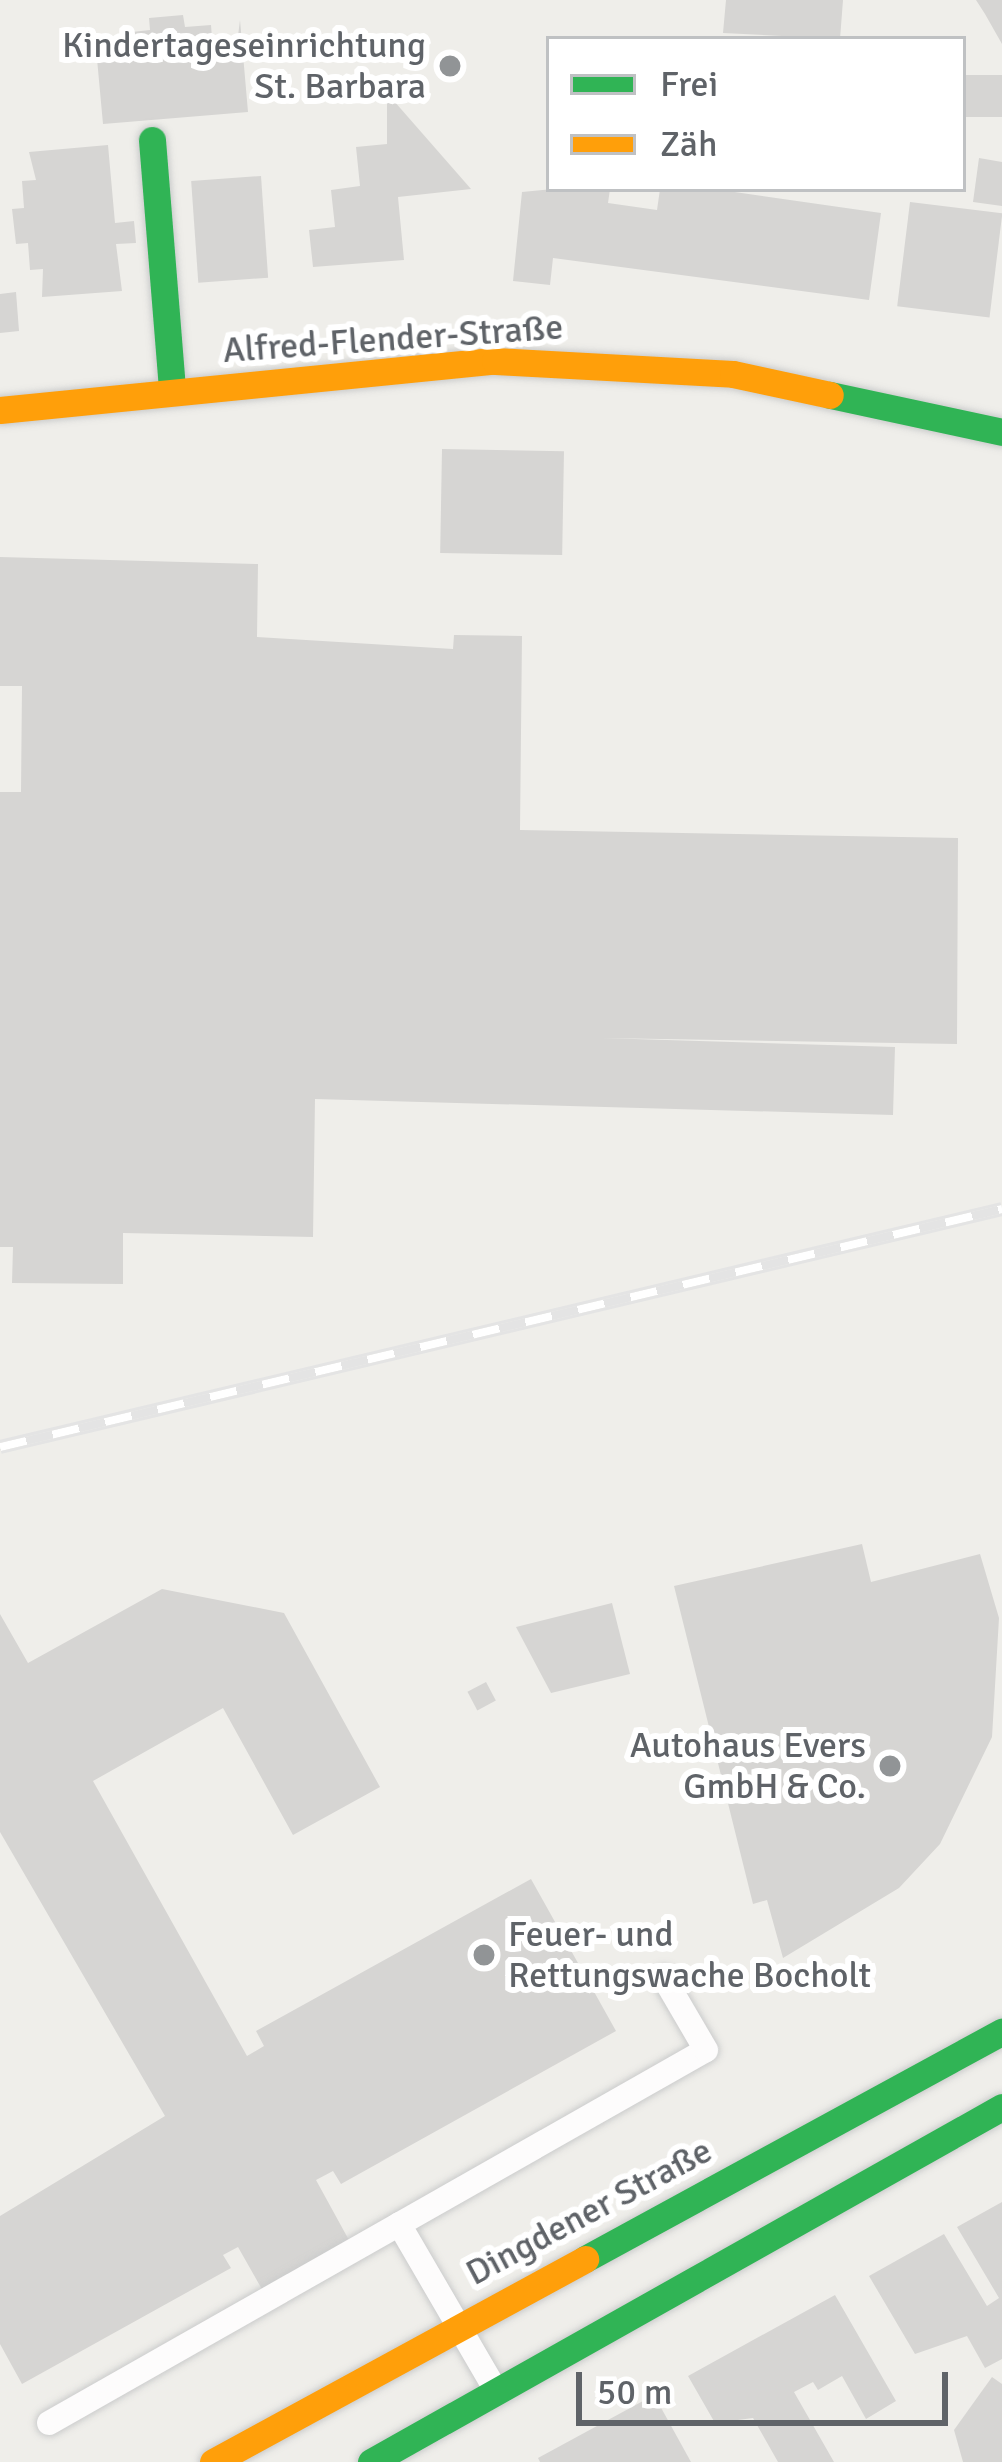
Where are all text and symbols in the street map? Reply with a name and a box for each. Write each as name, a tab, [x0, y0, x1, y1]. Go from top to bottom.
place label: Kindertageseinrichtung St. Barbara	[62, 23, 426, 108]
legend	[546, 36, 966, 192]
marker: Kindertageseinrichtung St. Barbara	[437, 53, 463, 79]
text: Frei	[660, 62, 718, 107]
text: Zäh	[660, 122, 718, 167]
street label: Alfred-Flender-Straße	[221, 306, 565, 372]
place label: Autohaus Evers GmbH & Co.	[630, 1723, 866, 1808]
marker: Autohaus Evers GmbH & Co.	[877, 1753, 903, 1779]
place label: Feuer- und Rettungswache Bocholt	[508, 1912, 871, 1997]
marker: Feuer- und Rettungswache Bocholt	[471, 1942, 497, 1968]
street label: Dingdener Straße	[459, 2129, 719, 2295]
scale bar	[582, 2348, 954, 2422]
text: 50 m	[597, 2370, 673, 2415]

